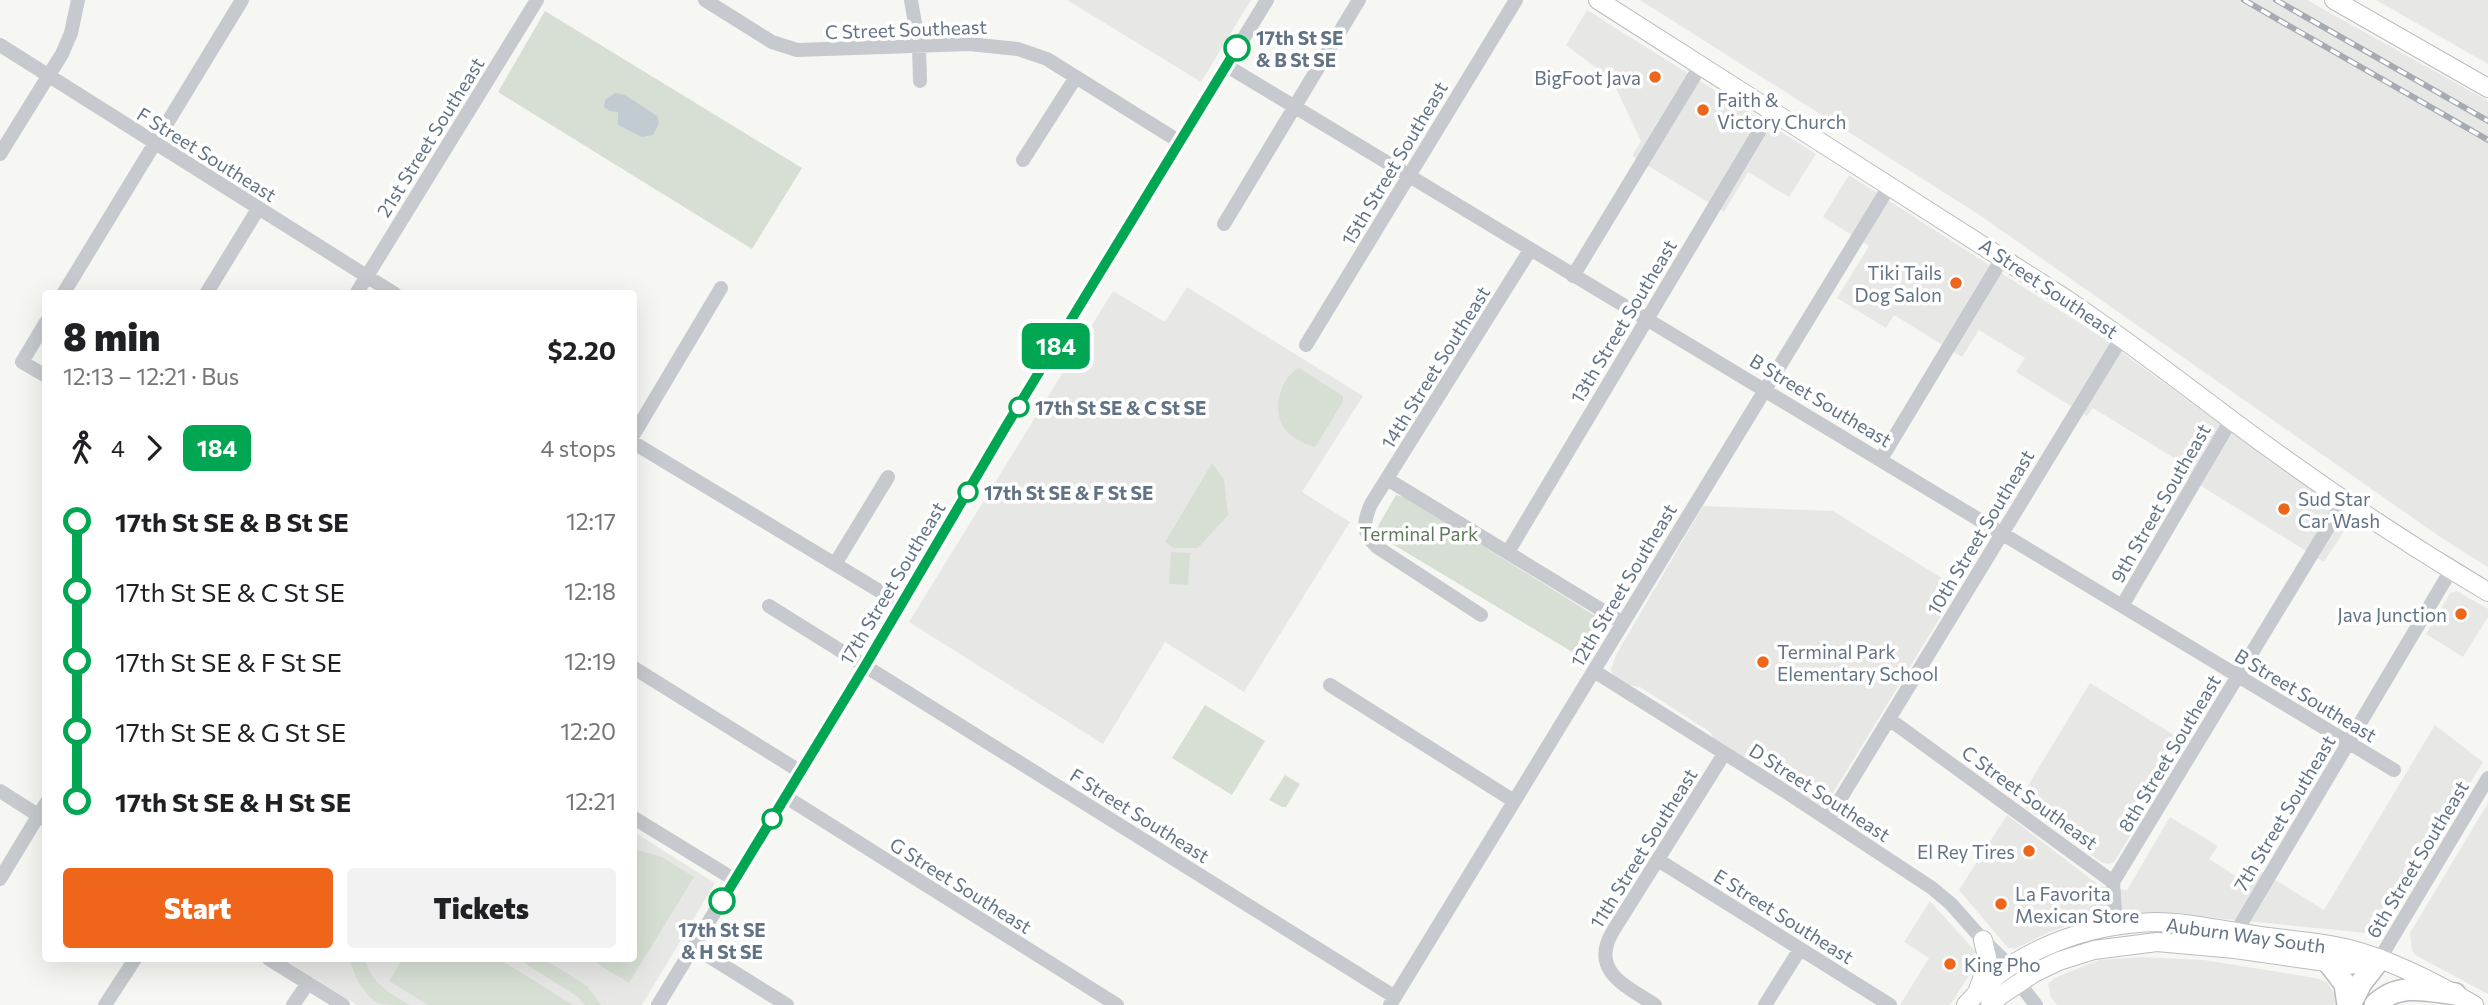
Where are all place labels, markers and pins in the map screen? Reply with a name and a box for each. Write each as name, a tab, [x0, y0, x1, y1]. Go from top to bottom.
place label: 17th St SE & B St SE	[1256, 26, 1343, 71]
marker: 17th St SE & B St SE	[1224, 35, 1250, 61]
place label: BigFoot Java	[1534, 66, 1641, 89]
marker: BigFoot Java	[1647, 69, 1663, 85]
place label: Faith & Victory Church	[1717, 88, 1846, 133]
marker: Faith & Victory Church	[1695, 102, 1711, 118]
place label: Tiki Tails Dog Salon	[1855, 261, 1942, 306]
marker: Tiki Tails Dog Salon	[1948, 275, 1964, 291]
place label: 17th St SE & C St SE	[1035, 396, 1206, 419]
marker: 17th St SE & C St SE	[1009, 397, 1029, 417]
place label: 17th St SE & F St SE	[984, 481, 1153, 504]
marker: 17th St SE & F St SE	[958, 482, 978, 502]
place label: Sud Star Car Wash	[2298, 487, 2380, 532]
marker: Sud Star Car Wash	[2276, 501, 2292, 517]
place label: Java Junction	[2337, 603, 2447, 626]
marker: Java Junction	[2453, 606, 2469, 622]
place label: Terminal Park Elementary School	[1777, 640, 1938, 685]
marker: Terminal Park Elementary School	[1755, 654, 1771, 670]
unlabelled marker	[762, 809, 782, 829]
place label: El Rey Tires	[1917, 840, 2015, 863]
marker: El Rey Tires	[2021, 843, 2037, 859]
place label: La Favorita Mexican Store	[2015, 882, 2139, 927]
marker: 17th St SE & H St SE	[709, 888, 735, 914]
marker: La Favorita Mexican Store	[1993, 896, 2009, 912]
place label: 17th St SE & H St SE	[678, 918, 766, 963]
place label: King Pho	[1964, 953, 2041, 976]
marker: King Pho	[1942, 956, 1958, 972]

